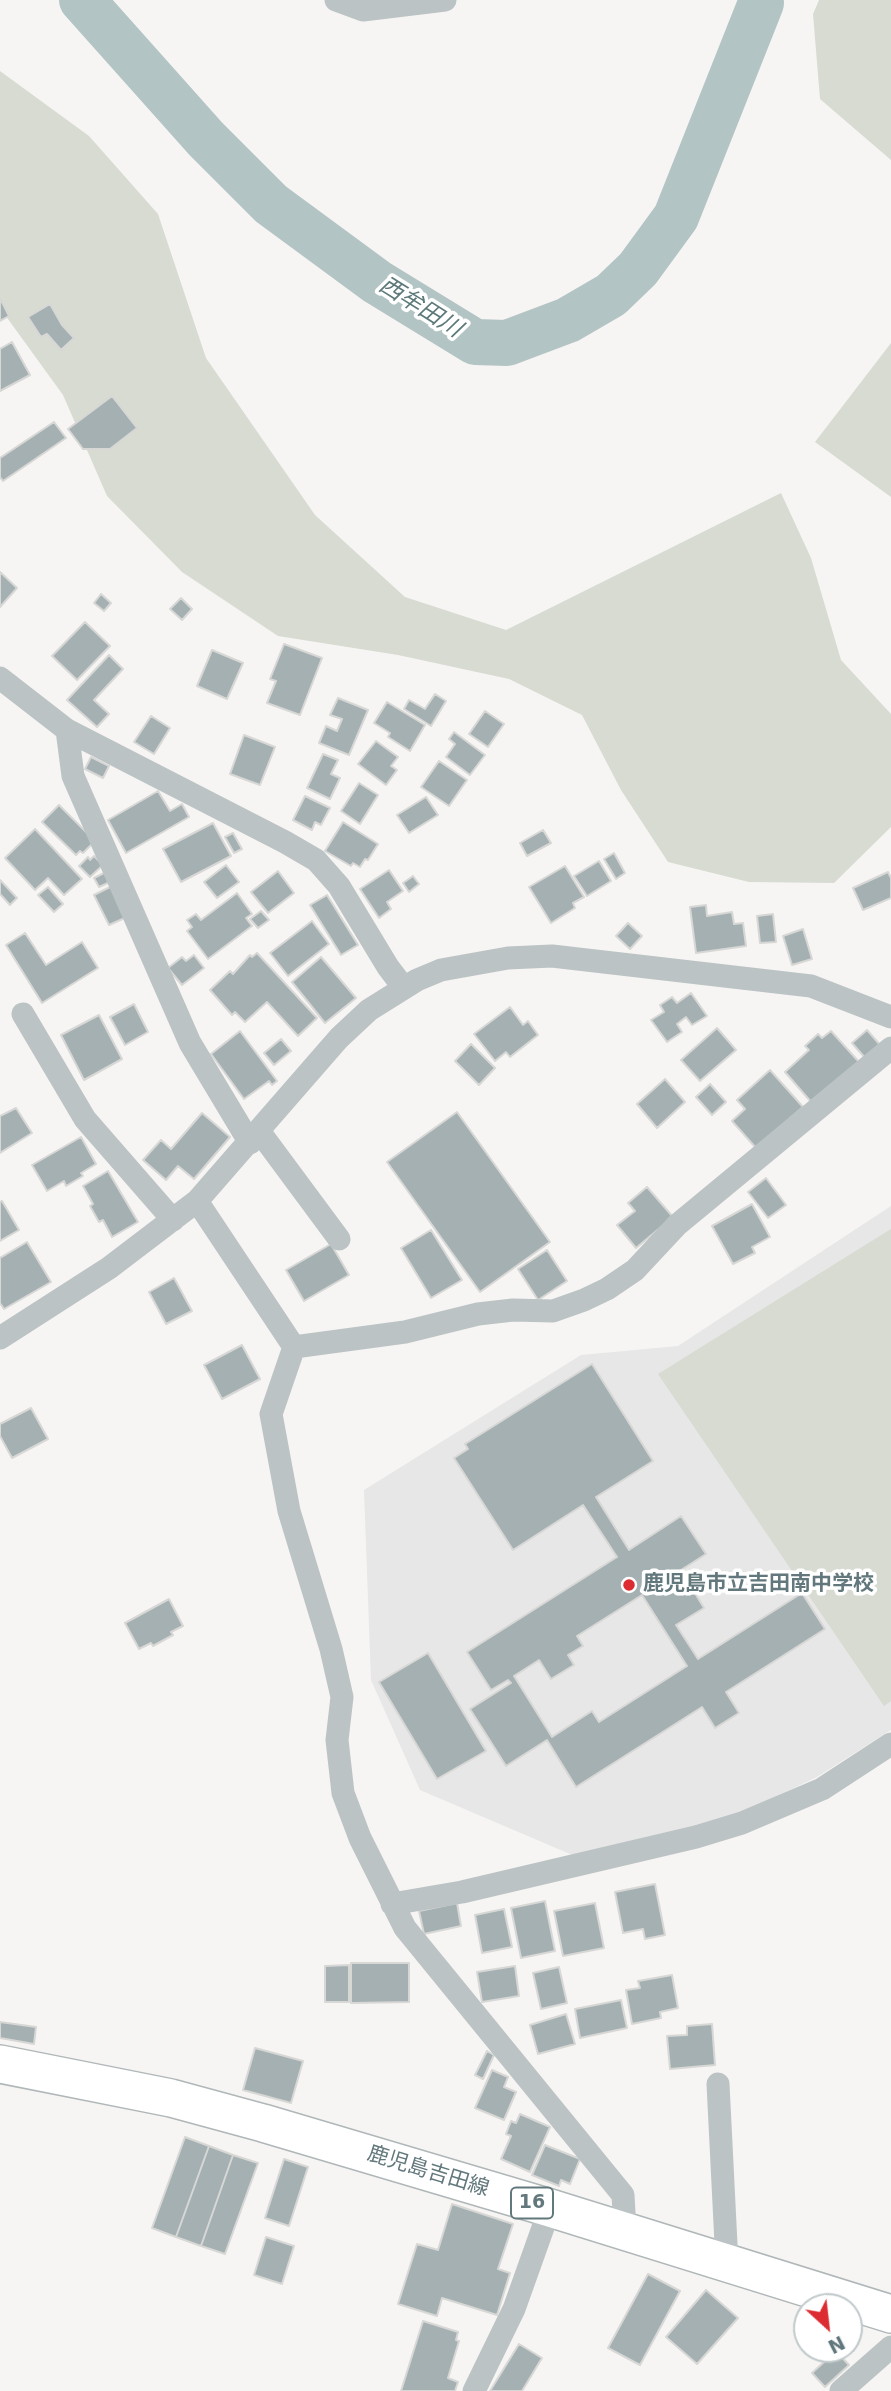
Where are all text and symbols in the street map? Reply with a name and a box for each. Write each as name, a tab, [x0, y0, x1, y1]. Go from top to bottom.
water label: 西牟田川	[374, 272, 466, 344]
place label: 鹿児島市立吉田南中学校	[643, 1572, 874, 1598]
marker: 鹿児島市立吉田南中学校	[621, 1577, 637, 1593]
street label: 鹿児島吉田線	[364, 2142, 492, 2202]
road number: 16	[511, 2188, 553, 2218]
north arrow	[793, 2293, 863, 2363]
text: N	[825, 2332, 849, 2358]

